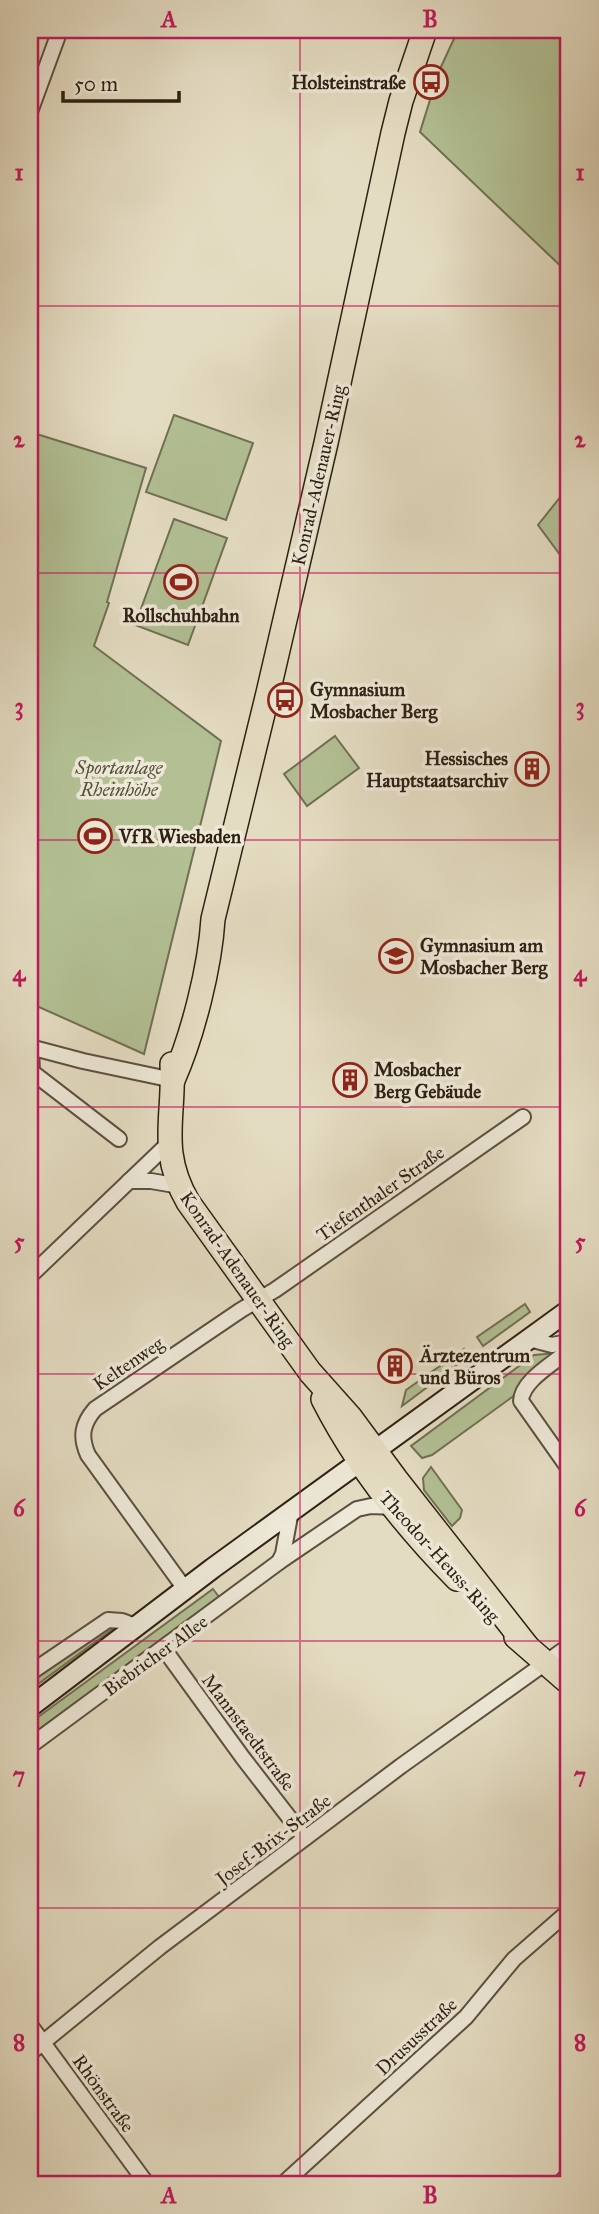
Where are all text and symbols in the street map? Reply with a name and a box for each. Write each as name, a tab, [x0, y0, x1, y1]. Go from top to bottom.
text: A	[159, 5, 177, 33]
text: B	[422, 5, 438, 33]
scale bar	[63, 60, 178, 104]
bus stop icon: Holsteinstraße	[412, 63, 450, 101]
text: 50 m	[74, 71, 119, 97]
place label: Holsteinstraße	[291, 71, 406, 94]
text: 1	[14, 158, 24, 186]
text: 1	[575, 158, 585, 186]
street label: Konrad-Adenauer-Ring	[286, 382, 351, 568]
text: 2	[13, 425, 25, 453]
text: 2	[574, 425, 586, 453]
sports icon: Rollschuhbahn	[162, 563, 200, 601]
place label: Rollschuhbahn	[122, 604, 240, 627]
place label: Gymnasium Mosbacher Berg	[310, 678, 438, 724]
bus stop icon: Gymnasium Mosbacher Berg	[266, 681, 304, 719]
text: 3	[14, 692, 24, 721]
text: 3	[575, 692, 585, 721]
place label: Hessisches Hauptstaatsarchiv	[366, 747, 509, 793]
building icon: Hessisches Hauptstaatsarchiv	[513, 750, 551, 788]
park label: Sportanlage Rheinhöhe	[74, 756, 164, 801]
sports icon: VfR Wiesbaden	[76, 817, 114, 855]
place label: VfR Wiesbaden	[118, 825, 242, 848]
place label: Gymnasium am Mosbacher Berg	[420, 934, 548, 980]
school or university icon: Gymnasium am Mosbacher Berg	[377, 937, 415, 975]
text: 4	[13, 959, 27, 987]
text: 4	[574, 959, 588, 987]
place label: Mosbacher Berg Gebäude	[374, 1058, 481, 1104]
building icon: Mosbacher Berg Gebäude	[331, 1061, 369, 1099]
street label: Tiefenthaler Straße	[312, 1141, 449, 1246]
street label: Konrad-Adenauer-Ring	[174, 1187, 300, 1352]
text: 5	[14, 1227, 25, 1255]
text: 5	[575, 1227, 586, 1255]
street label: Keltenweg	[89, 1331, 169, 1396]
place label: Ärztezentrum und Büros	[418, 1344, 530, 1389]
building icon: Ärztezentrum und Büros	[376, 1347, 414, 1385]
street label: Theodor-Heuss-Ring	[374, 1486, 505, 1628]
text: 6	[13, 1494, 26, 1522]
text: 6	[574, 1494, 587, 1522]
street label: Biebricher Allee	[99, 1610, 212, 1701]
street label: Mannstaedtstraße	[197, 1669, 300, 1795]
text: 7	[13, 1761, 25, 1789]
text: 7	[574, 1761, 586, 1789]
street label: Josef-Brix-Straße	[210, 1789, 336, 1892]
street label: Drususstraße	[371, 1993, 462, 2080]
text: 8	[13, 2028, 25, 2056]
text: 8	[574, 2028, 586, 2056]
street label: Rhönstraße	[68, 2050, 140, 2137]
text: A	[159, 2181, 177, 2209]
text: B	[422, 2181, 438, 2209]

